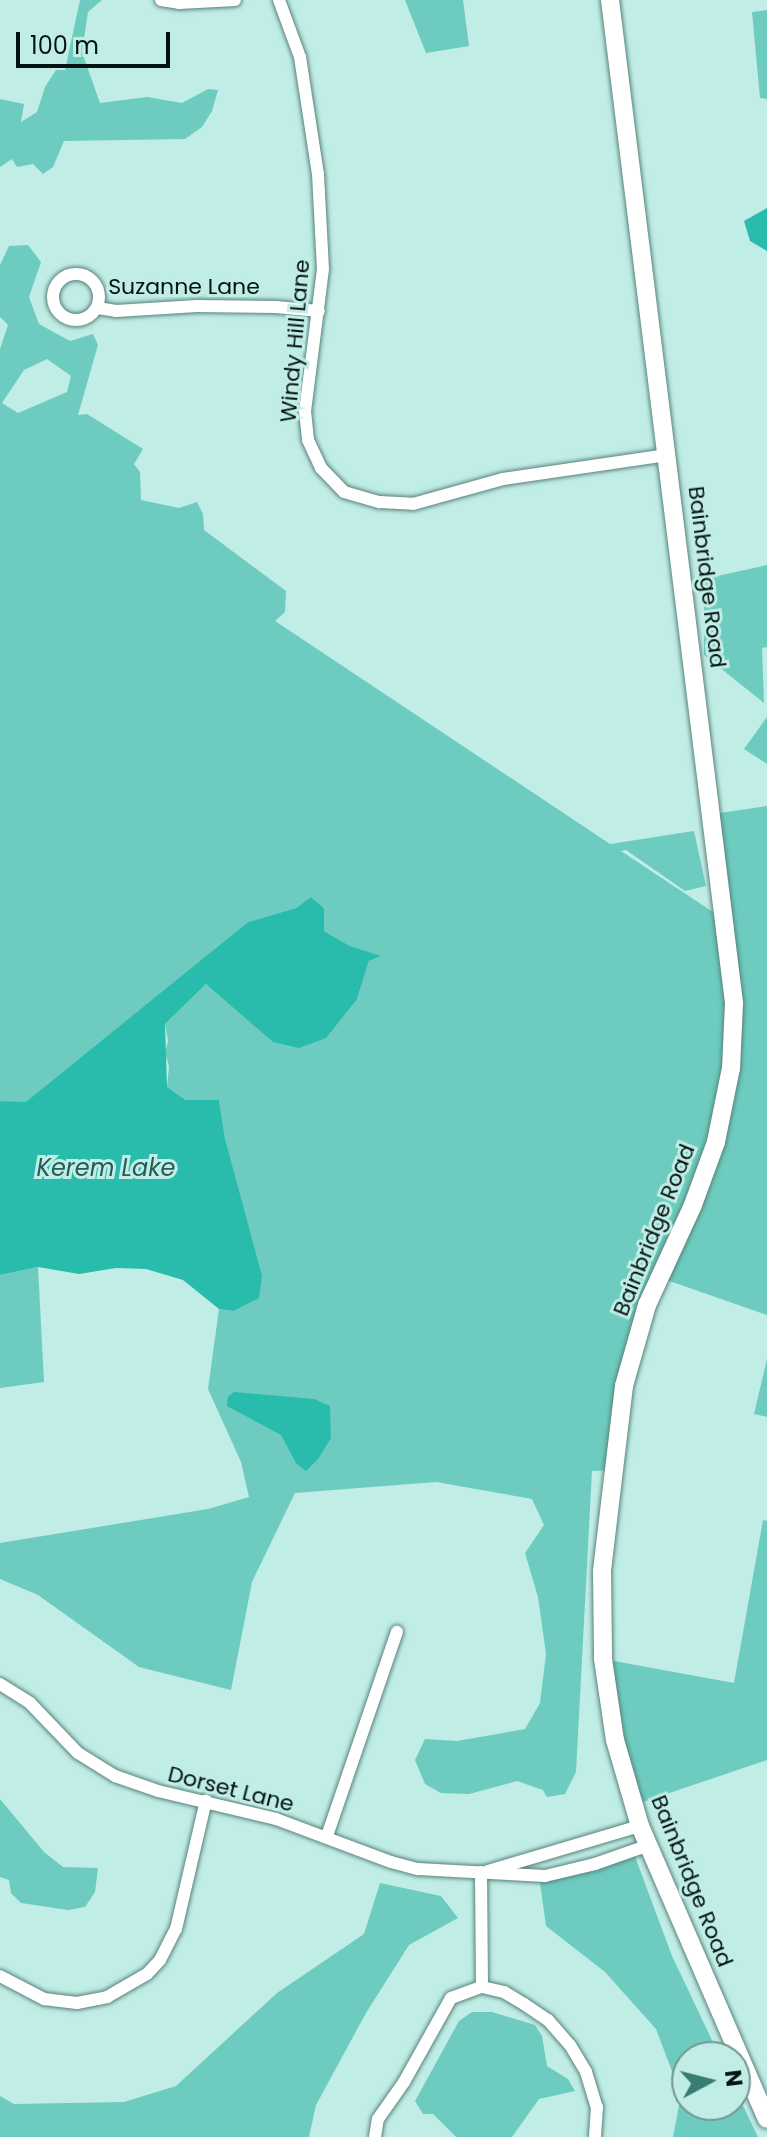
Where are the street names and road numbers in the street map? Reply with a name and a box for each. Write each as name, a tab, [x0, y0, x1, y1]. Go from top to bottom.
street label: Windy Hill Lane	[275, 258, 315, 424]
street label: Suzanne Lane	[108, 274, 260, 300]
street label: Bainbridge Road	[683, 485, 731, 669]
street label: Bainbridge Road	[608, 1140, 700, 1320]
street label: Dorset Lane	[165, 1761, 297, 1817]
street label: Bainbridge Road	[646, 1791, 738, 1971]

